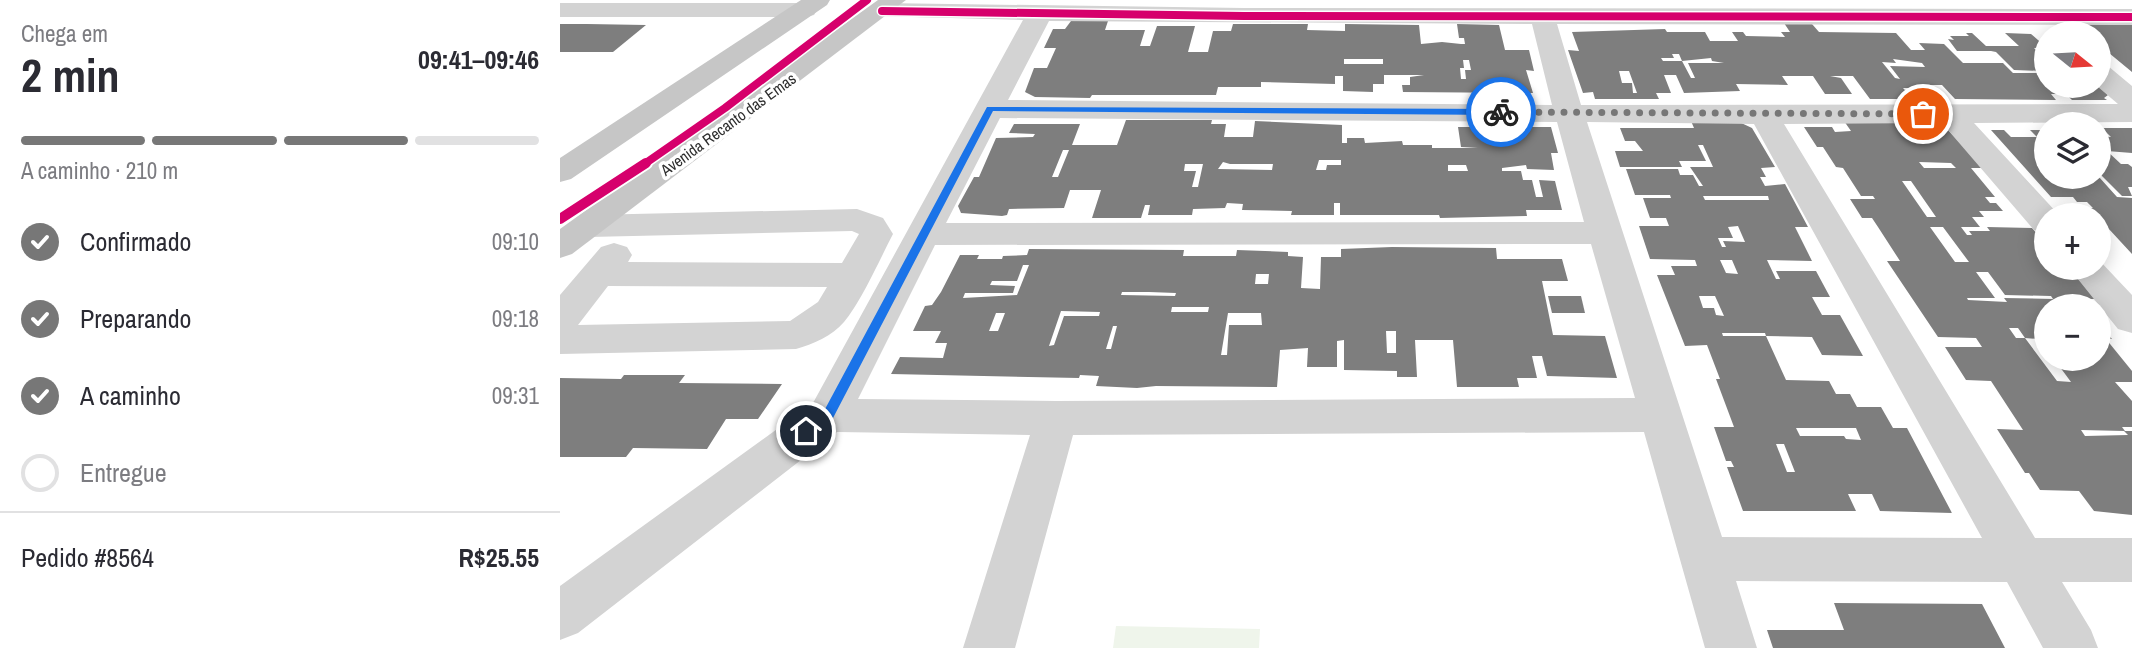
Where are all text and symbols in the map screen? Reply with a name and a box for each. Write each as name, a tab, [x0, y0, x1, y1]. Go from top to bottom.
text: Chega em	[21, 18, 108, 49]
north arrow	[2034, 21, 2110, 98]
map controls	[2034, 21, 2111, 371]
text: 09:41–09:46	[418, 42, 539, 77]
text: 2 min	[21, 44, 120, 106]
street label: Avenida Recanto das Emas	[655, 67, 800, 181]
courier	[1466, 77, 1536, 147]
pin	[1893, 84, 1953, 144]
icon: bike	[1482, 93, 1520, 131]
icon: bag	[1904, 95, 1942, 133]
button: layers	[2034, 112, 2111, 189]
text: A caminho · 210 m	[21, 155, 178, 186]
button: +	[2034, 203, 2111, 280]
icon: check	[21, 223, 59, 261]
text: Confirmado	[80, 224, 191, 259]
text: 09:10	[492, 226, 539, 257]
button: −	[2034, 294, 2111, 371]
icon: check	[21, 300, 59, 338]
text: Preparando	[80, 301, 191, 336]
text: 09:18	[492, 303, 539, 334]
icon: check	[21, 377, 59, 415]
text: A caminho	[80, 378, 181, 413]
text: 09:31	[492, 380, 539, 411]
pin	[776, 401, 836, 461]
icon: home	[787, 412, 825, 450]
text: Entregue	[80, 455, 167, 490]
text: Pedido #8564	[21, 540, 154, 575]
text: R$25.55	[458, 540, 539, 575]

